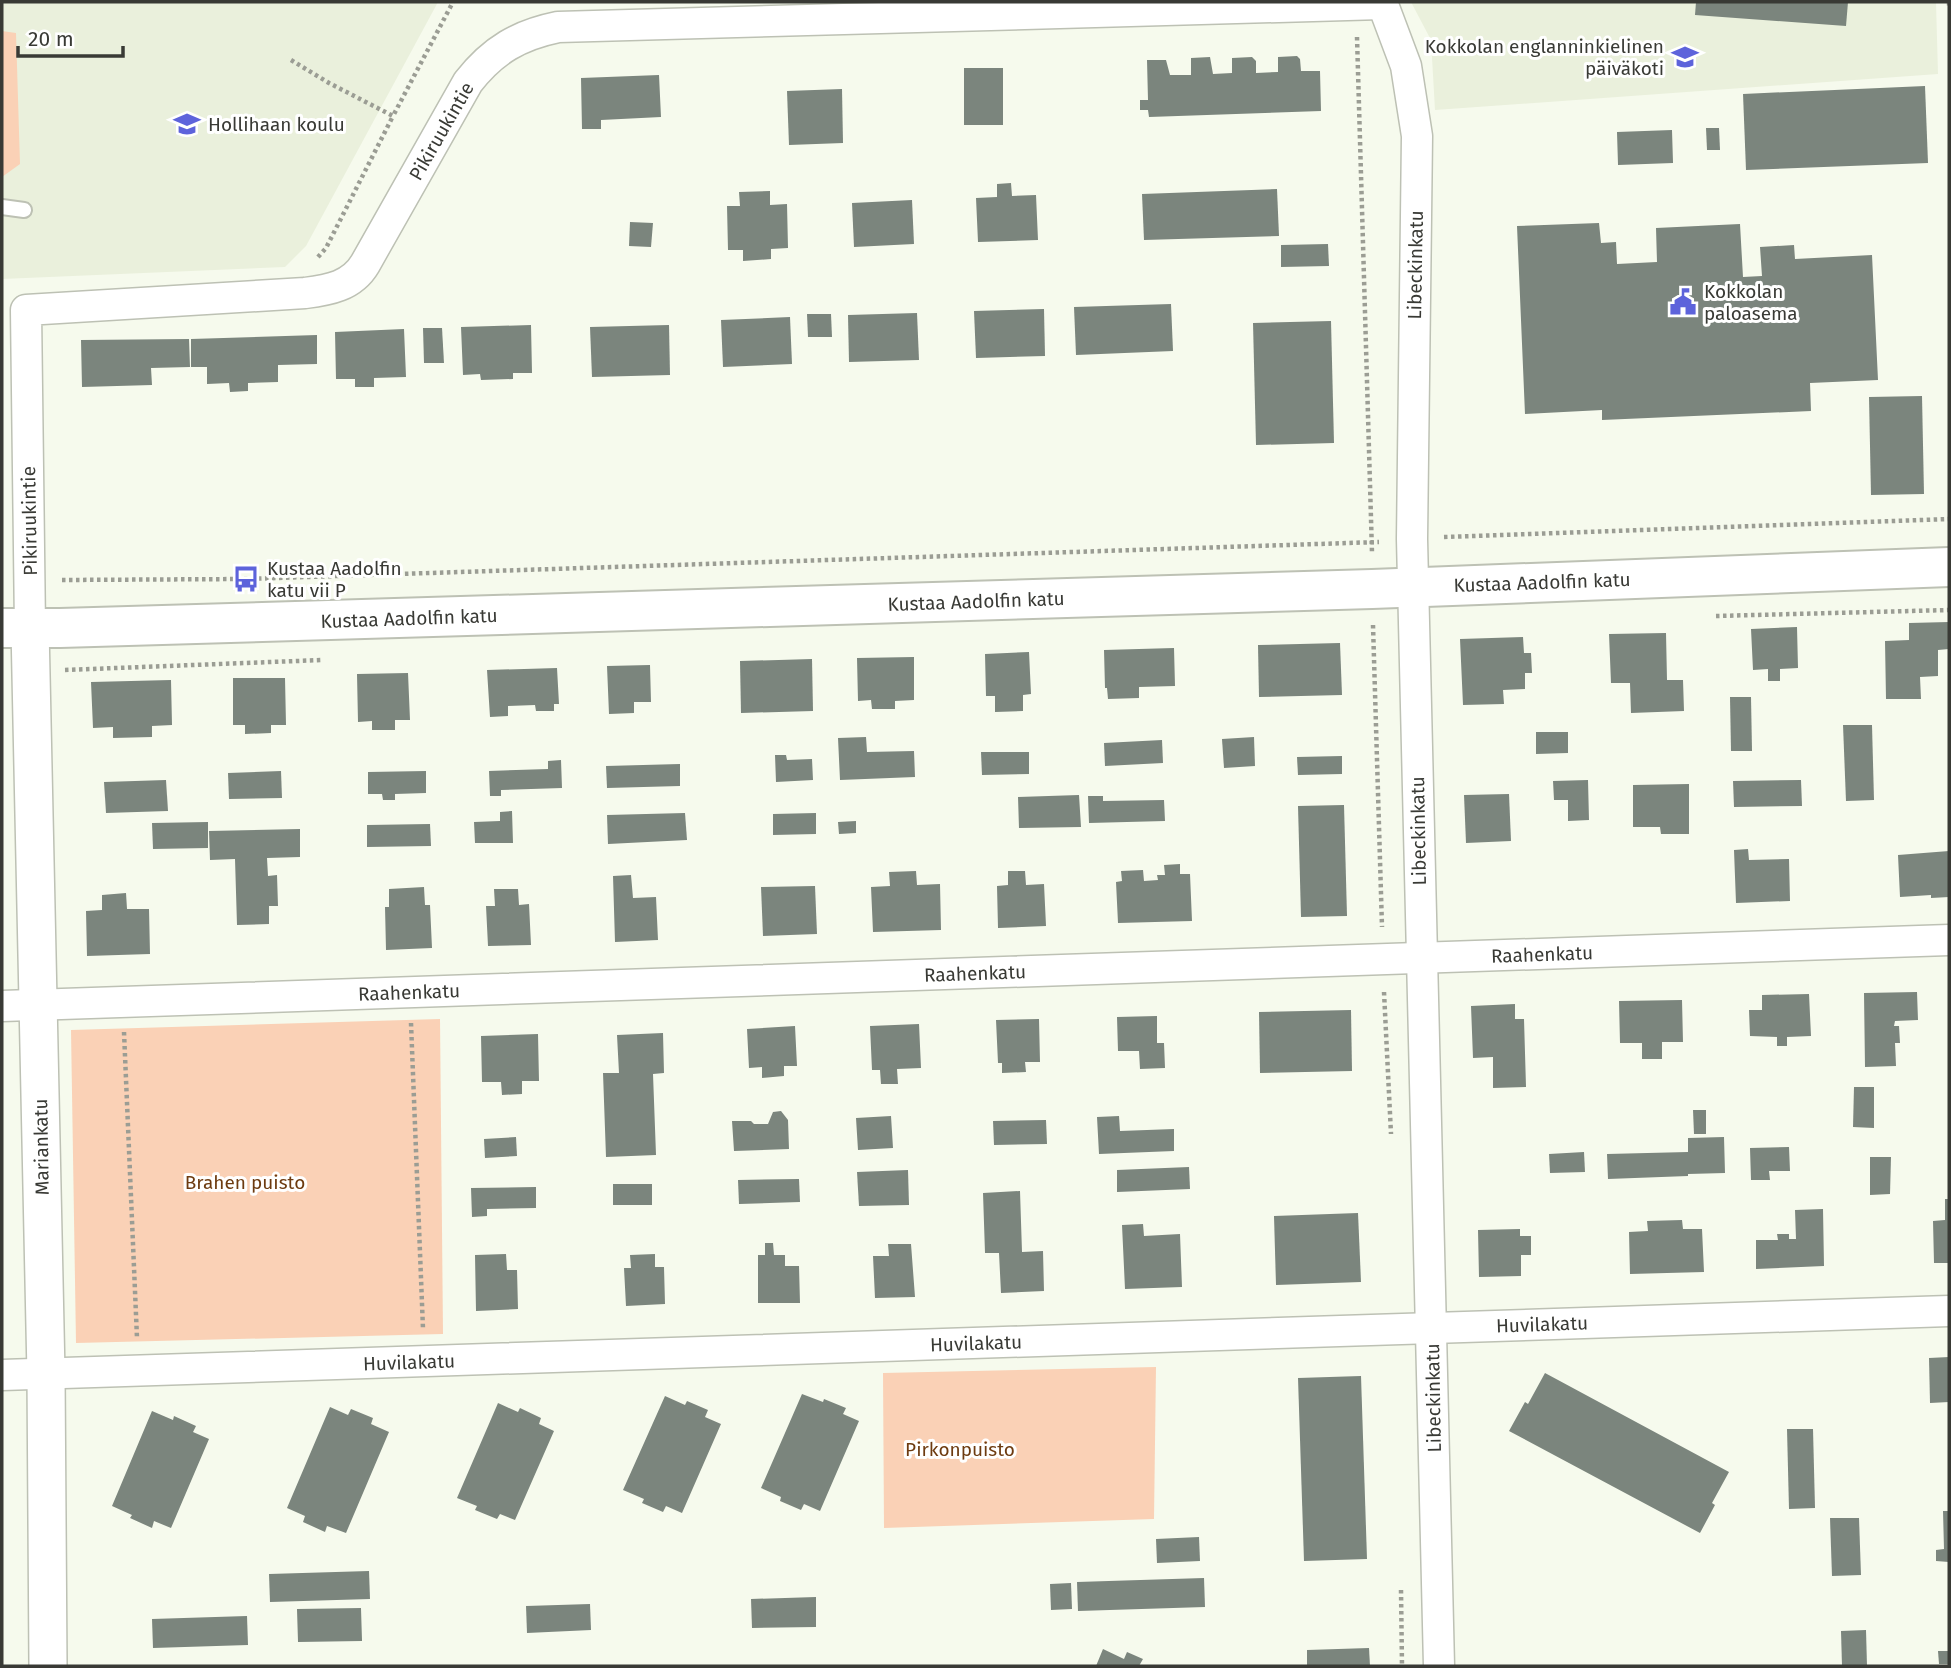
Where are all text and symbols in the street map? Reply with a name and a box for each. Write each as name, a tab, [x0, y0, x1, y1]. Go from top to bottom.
scale bar	[18, 14, 122, 58]
text: 20 m	[28, 26, 74, 52]
place label: Kokkolan englanninkielinen päiväkoti	[1425, 35, 1664, 80]
school or university icon: Kokkolan englanninkielinen päiväkoti	[1670, 42, 1700, 72]
street label: Pikiruukintie	[404, 78, 479, 185]
school or university icon: Hollihaan koulu	[172, 109, 202, 139]
place label: Hollihaan koulu	[208, 113, 345, 136]
street label: Libeckinkatu	[1403, 210, 1428, 320]
place label: Kokkolan paloasema	[1704, 280, 1798, 325]
public building icon: Kokkolan paloasema	[1668, 287, 1698, 317]
street label: Pikiruukintie	[17, 466, 42, 576]
place label: Kustaa Aadolfin katu vii P	[267, 557, 402, 602]
bus stop icon: Kustaa Aadolfin katu vii P	[231, 564, 261, 594]
street label: Kustaa Aadolfin katu	[1453, 568, 1631, 597]
street label: Kustaa Aadolfin katu	[887, 587, 1065, 616]
street label: Kustaa Aadolfin katu	[320, 604, 498, 633]
street label: Libeckinkatu	[1406, 776, 1431, 886]
street label: Raahenkatu	[1491, 941, 1593, 968]
street label: Raahenkatu	[924, 960, 1026, 987]
street label: Raahenkatu	[358, 979, 460, 1006]
street label: Mariankatu	[29, 1098, 54, 1196]
park label: Brahen puisto	[185, 1171, 305, 1194]
street label: Huvilakatu	[1496, 1311, 1588, 1338]
street label: Huvilakatu	[930, 1330, 1022, 1357]
street label: Libeckinkatu	[1421, 1343, 1446, 1453]
street label: Huvilakatu	[363, 1349, 455, 1376]
park label: Pirkonpuisto	[905, 1438, 1015, 1461]

